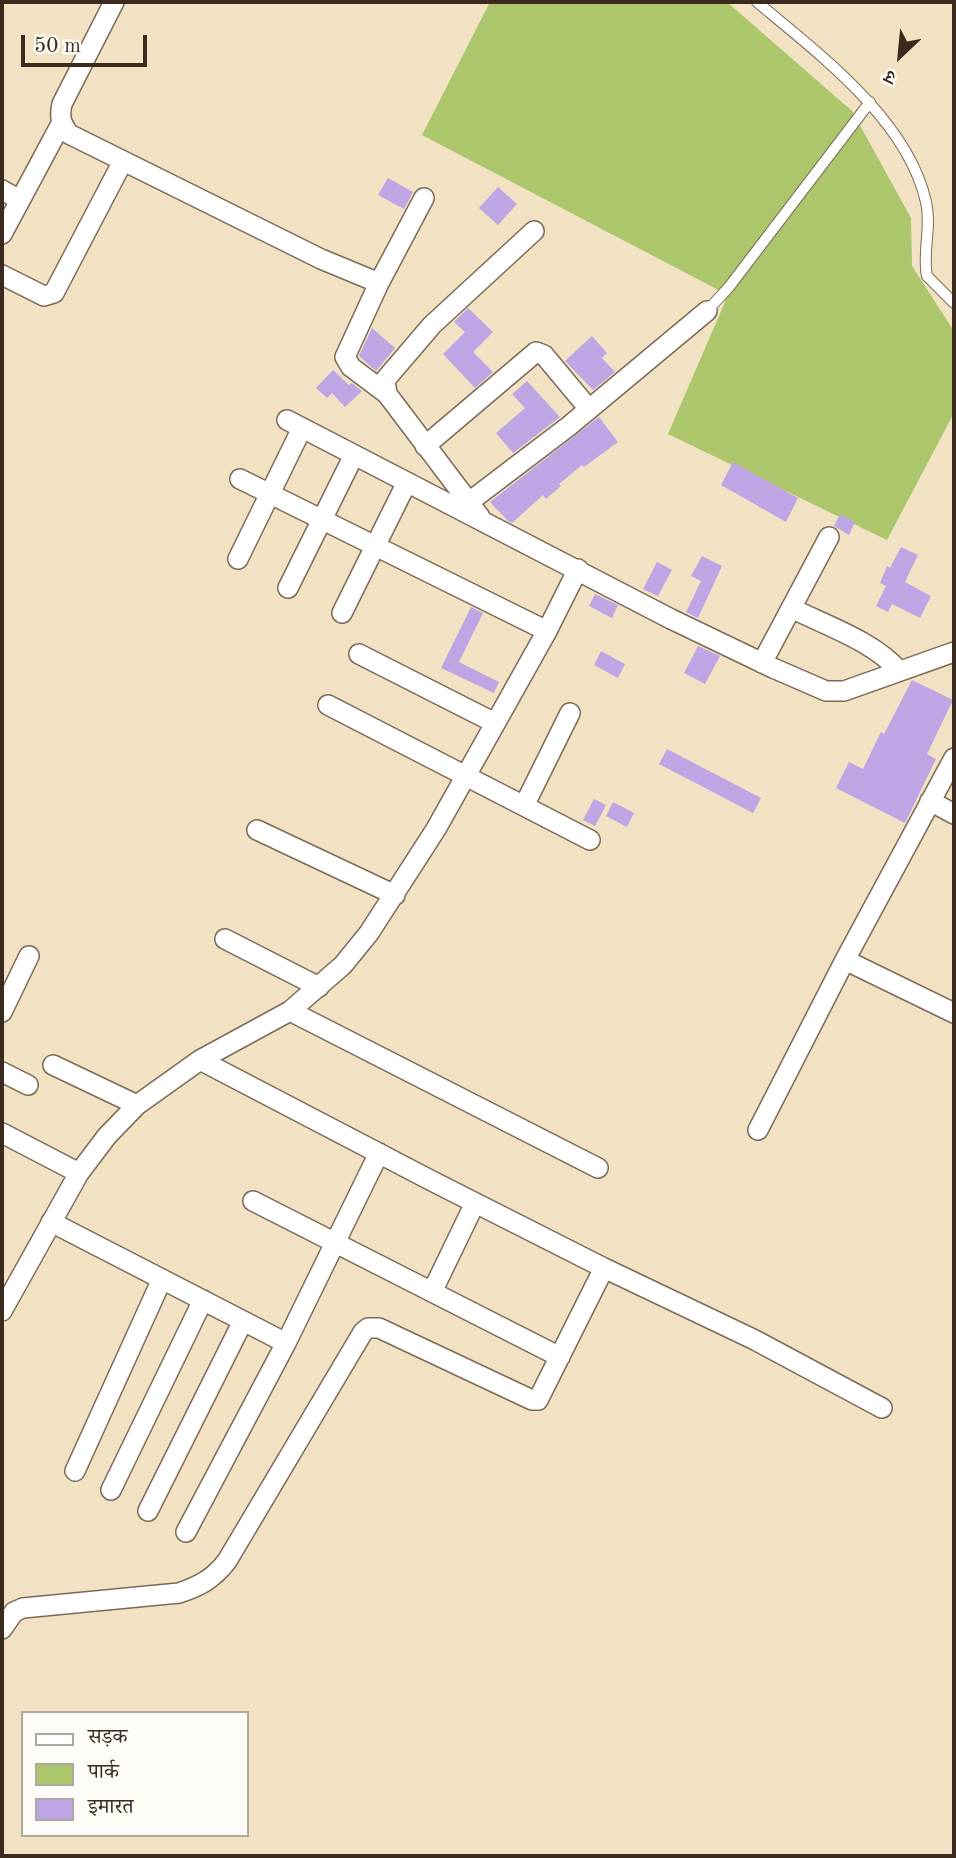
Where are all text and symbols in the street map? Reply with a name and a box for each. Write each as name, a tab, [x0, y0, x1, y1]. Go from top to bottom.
scale bar	[24, 21, 150, 65]
north arrow	[865, 21, 935, 91]
text: 50 m	[34, 36, 81, 57]
text: उ	[882, 65, 899, 86]
legend	[21, 1711, 248, 1837]
text: सड़क	[88, 1727, 127, 1748]
text: पार्क	[88, 1762, 119, 1783]
text: इमारत	[88, 1797, 134, 1818]

